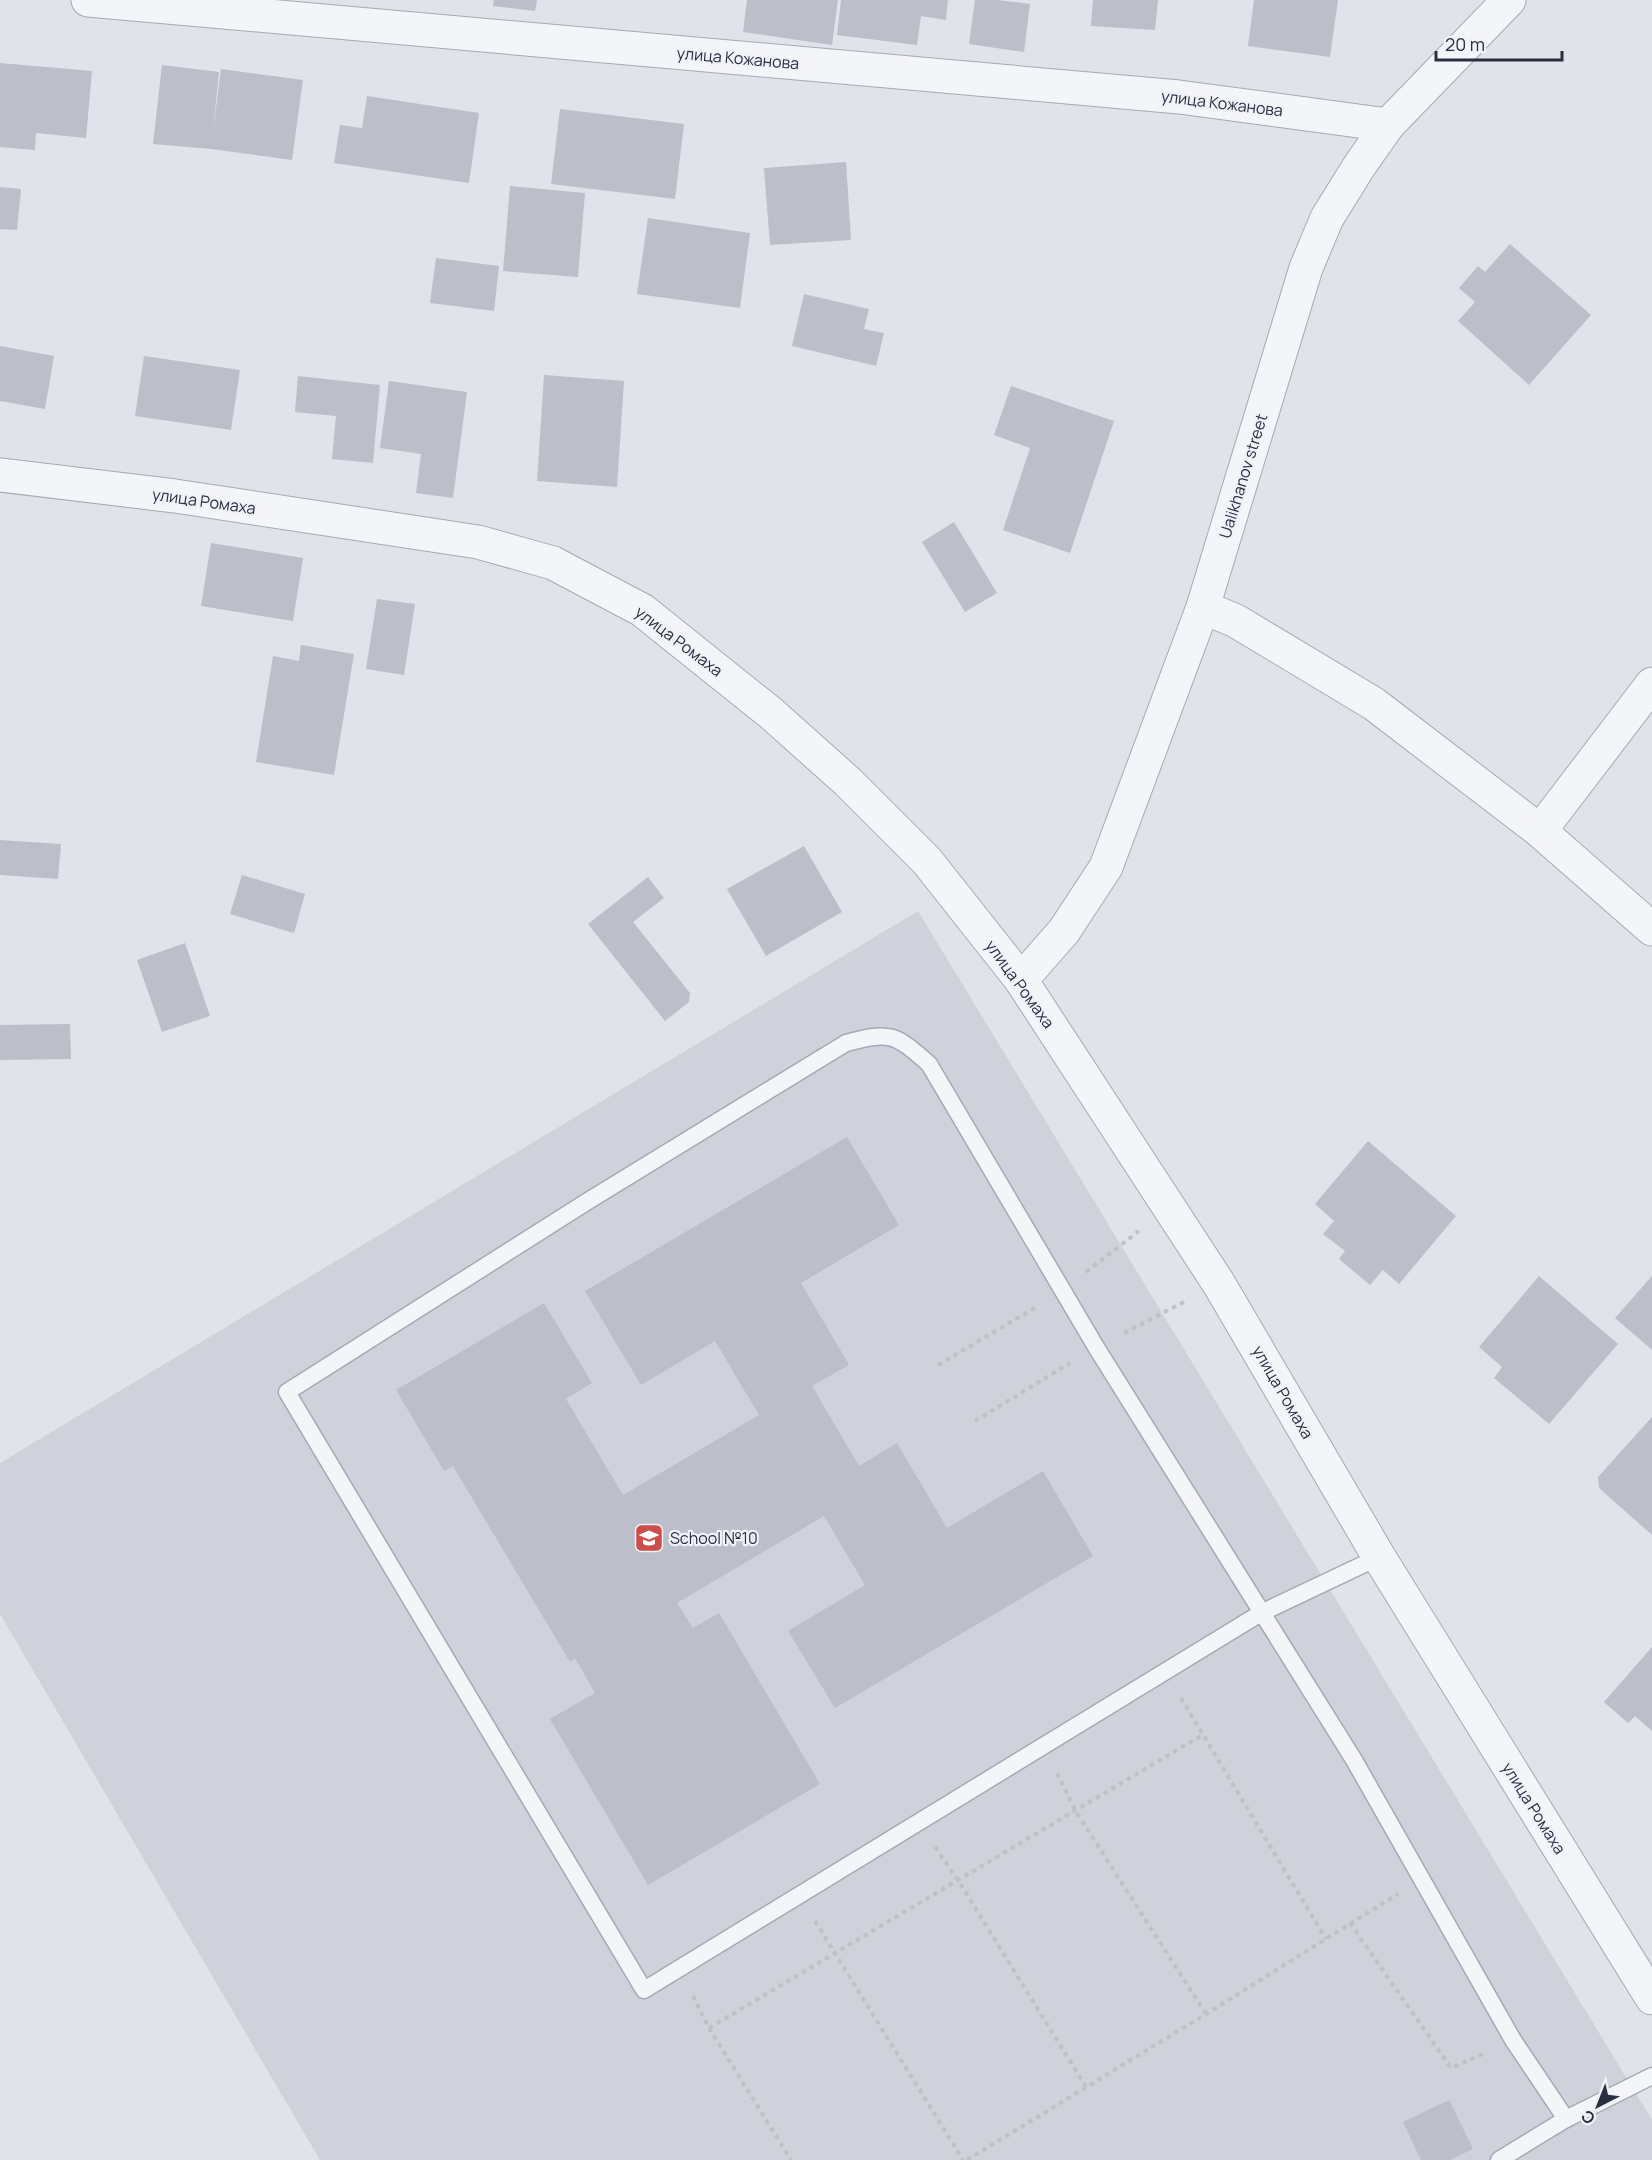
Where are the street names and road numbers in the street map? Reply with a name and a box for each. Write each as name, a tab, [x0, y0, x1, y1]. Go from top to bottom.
street label: улица Кожанова	[676, 42, 800, 74]
street label: улица Кожанова	[1160, 85, 1284, 121]
street label: Ualikhanov street	[1214, 411, 1272, 541]
street label: улица Ромаха	[151, 483, 257, 519]
street label: улица Ромаха	[631, 601, 727, 681]
street label: улица Ромаха	[980, 935, 1060, 1033]
street label: улица Ромаха	[1247, 1341, 1319, 1443]
street label: улица Ромаха	[1497, 1758, 1571, 1858]

